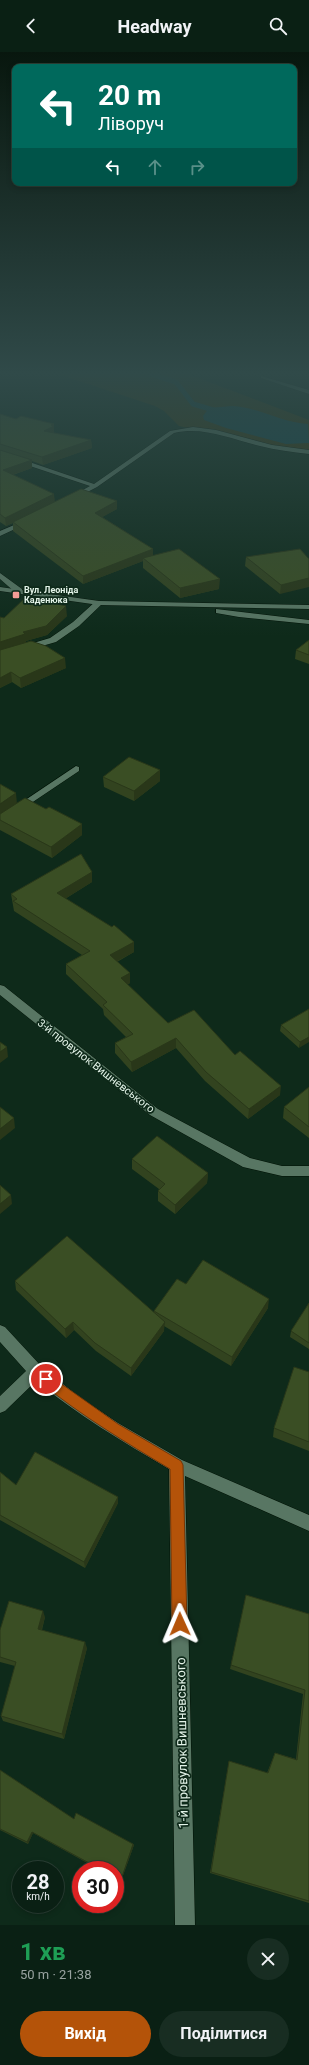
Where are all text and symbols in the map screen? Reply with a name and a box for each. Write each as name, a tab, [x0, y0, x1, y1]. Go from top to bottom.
icon: back	[20, 15, 42, 37]
icon: search	[267, 15, 289, 37]
text: Headway	[118, 16, 191, 37]
text: 20 m	[98, 79, 161, 112]
icon: left	[32, 80, 84, 132]
text: Ліворуч	[98, 113, 164, 134]
icon: left	[102, 156, 124, 178]
icon: ahead	[144, 156, 166, 178]
icon: right	[186, 156, 208, 178]
place label: Вул. Леоніда Каденюка	[24, 585, 78, 605]
marker: Вул. Леоніда Каденюка	[11, 590, 21, 600]
street label: 3-й провулок Вишневського	[35, 1016, 157, 1116]
pin	[29, 1362, 63, 1396]
icon: arrive	[35, 1368, 57, 1390]
position arrow	[159, 1603, 201, 1645]
street label: 1-й провулок Вишневського	[173, 1657, 191, 1829]
speed limit sign: 30	[72, 1861, 124, 1913]
text: 28	[27, 1870, 49, 1894]
text: km/h	[26, 1891, 50, 1902]
text: 1 хв	[20, 1938, 66, 1966]
button: close	[247, 1938, 289, 1980]
text: 50 m · 21:38	[20, 1967, 91, 1982]
button: Вихід	[20, 2011, 151, 2057]
button: Поділитися	[159, 2011, 289, 2057]

